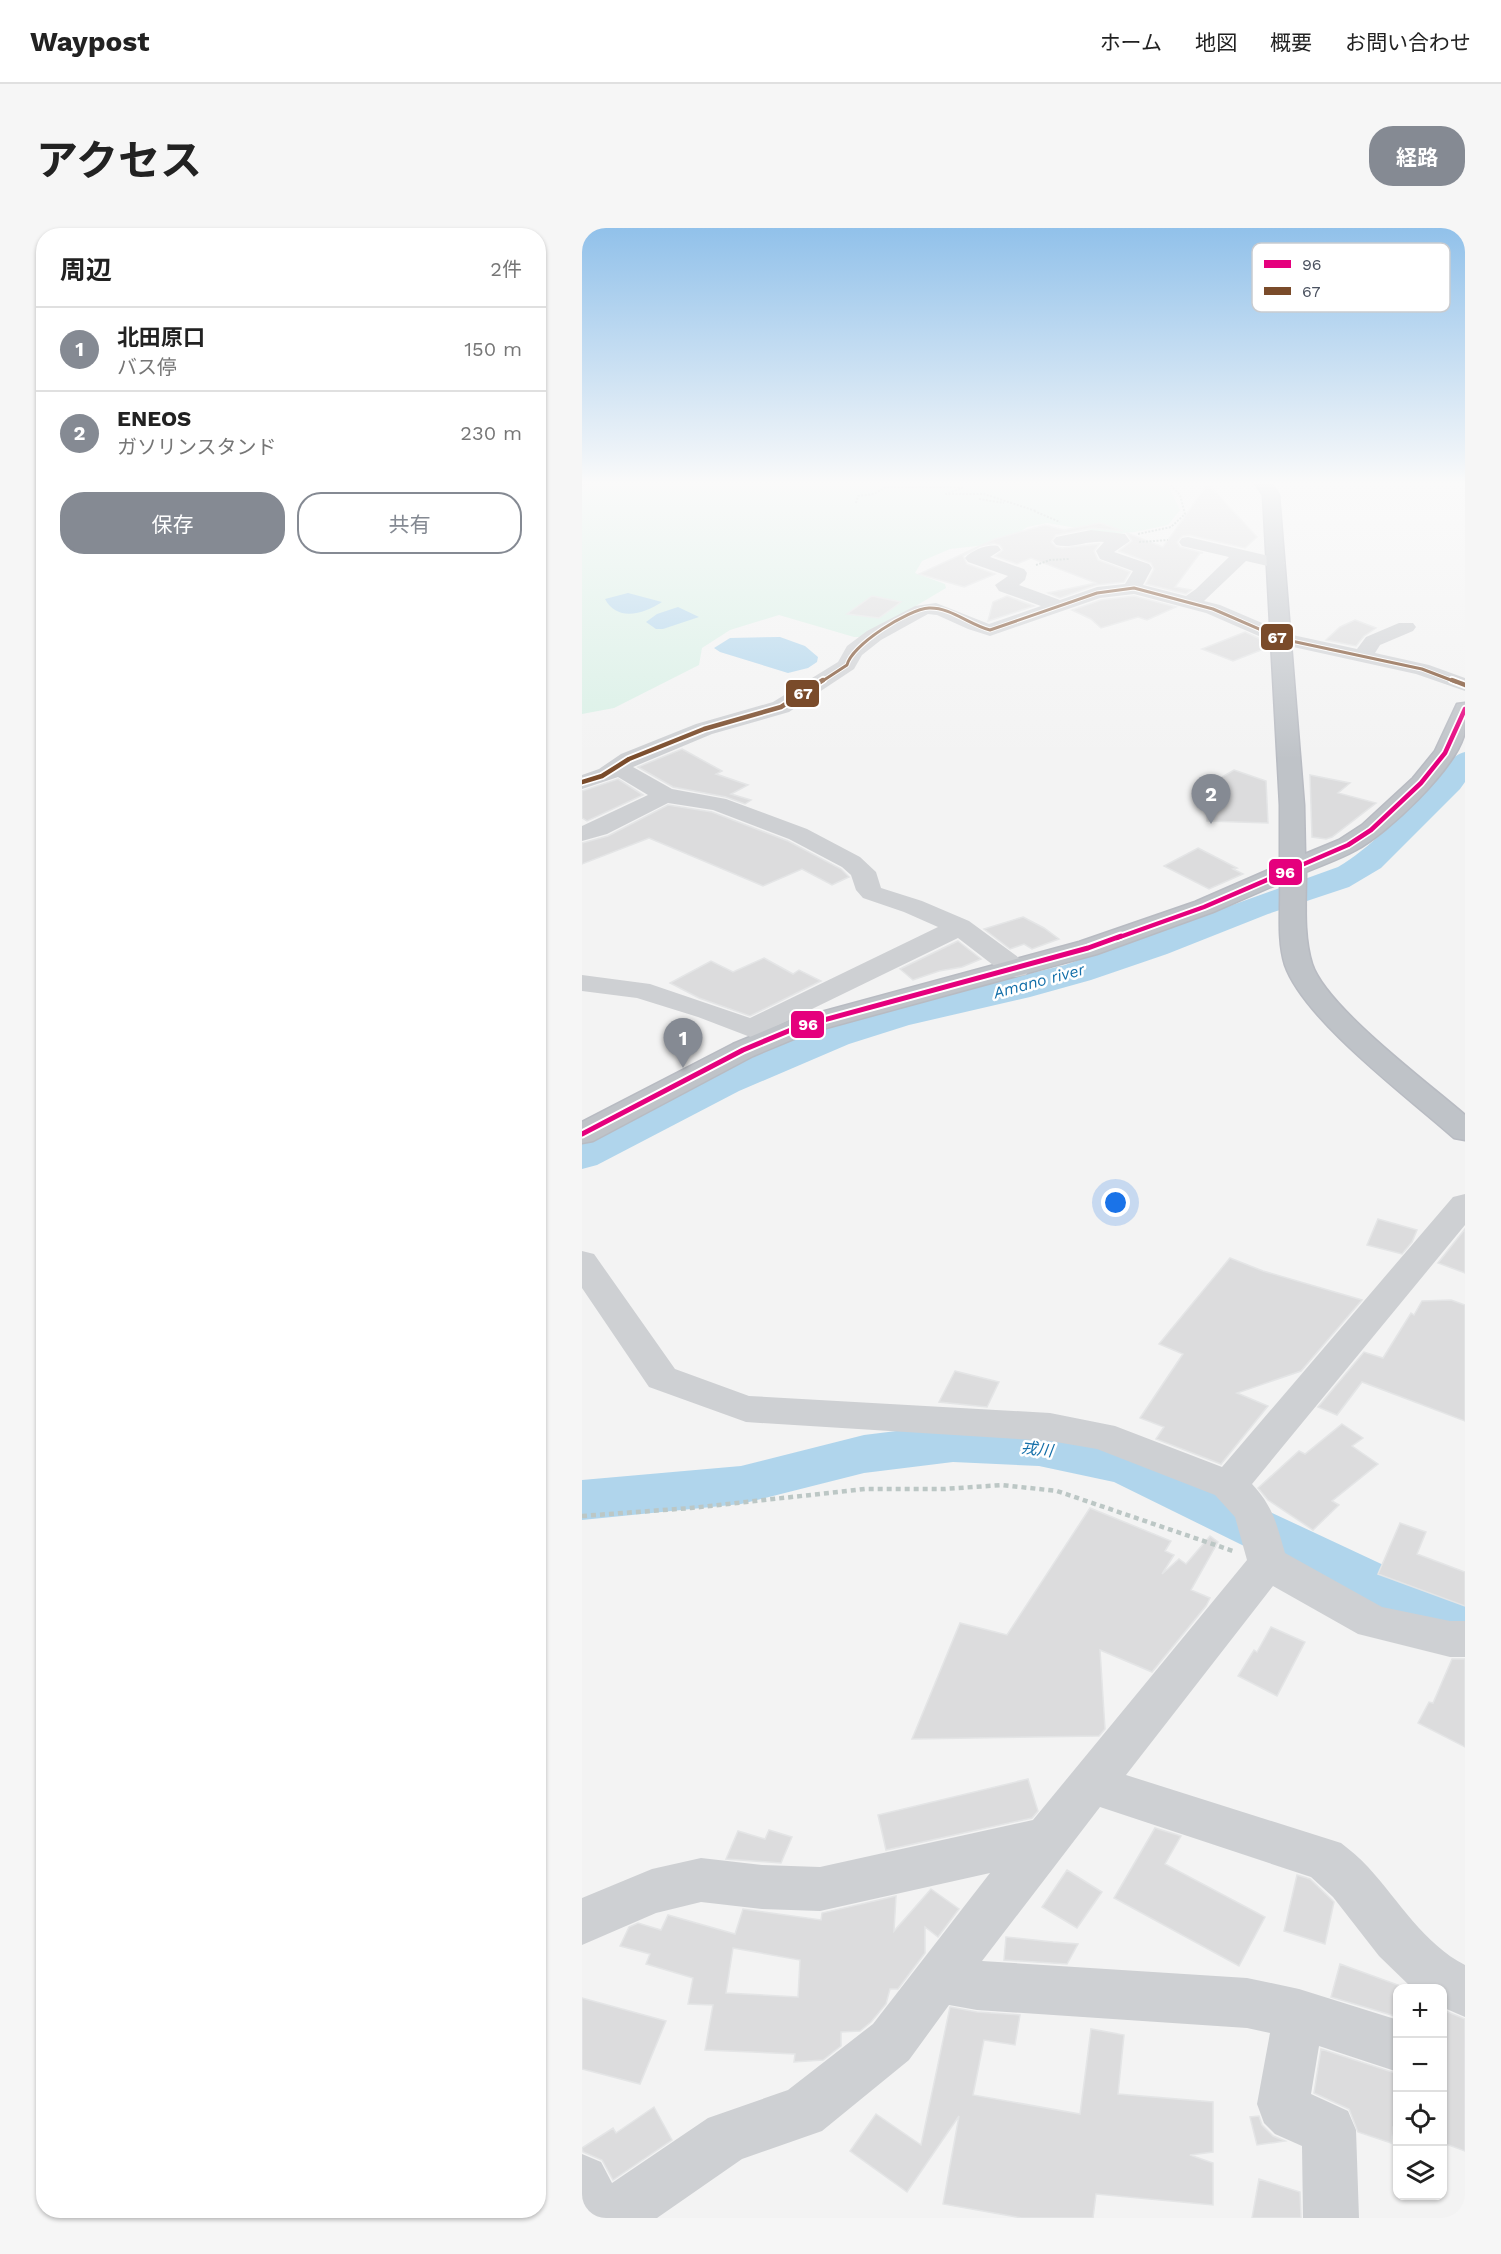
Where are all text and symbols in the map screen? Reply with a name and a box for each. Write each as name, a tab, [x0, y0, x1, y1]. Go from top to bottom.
text: Waypost	[30, 25, 149, 58]
text: ホーム	[1100, 30, 1162, 55]
text: 地図	[1195, 30, 1237, 55]
text: 概要	[1270, 30, 1312, 55]
text: お問い合わせ	[1345, 30, 1471, 55]
button: 経路	[1369, 126, 1465, 186]
text: アクセス	[36, 136, 202, 185]
legend	[1252, 243, 1450, 312]
text: 周辺	[60, 255, 112, 285]
text: 96	[1302, 255, 1322, 274]
text: 2件	[490, 257, 522, 281]
text: 67	[1302, 282, 1321, 301]
text: 北田原口	[117, 325, 205, 350]
text: 1	[75, 337, 84, 361]
text: 150 m	[464, 337, 522, 361]
text: バス停	[117, 355, 177, 379]
text: ENEOS	[117, 406, 191, 431]
text: 2	[74, 421, 85, 445]
text: 230 m	[460, 421, 522, 445]
text: ガソリンスタンド	[117, 435, 277, 459]
button: 保存	[60, 492, 285, 554]
button: 共有	[297, 492, 522, 554]
line badge: 67	[1260, 623, 1294, 651]
text: 67	[1267, 628, 1287, 647]
line badge: 67	[785, 679, 820, 708]
text: 67	[793, 684, 813, 703]
pin: 2	[1192, 774, 1230, 824]
line badge: 96	[1268, 858, 1303, 886]
text: 96	[1275, 863, 1295, 882]
water label: Amano river	[990, 960, 1087, 1003]
line badge: 96	[790, 1010, 825, 1039]
text: 96	[798, 1015, 818, 1034]
pin: 1	[664, 1018, 702, 1068]
your location	[1101, 1188, 1130, 1217]
water label: 戎川	[1020, 1438, 1056, 1461]
map controls	[1393, 1984, 1447, 2200]
button: +	[1393, 1984, 1447, 2038]
button: −	[1393, 2038, 1447, 2092]
button: locate	[1393, 2092, 1447, 2146]
button: layers	[1393, 2146, 1447, 2200]

